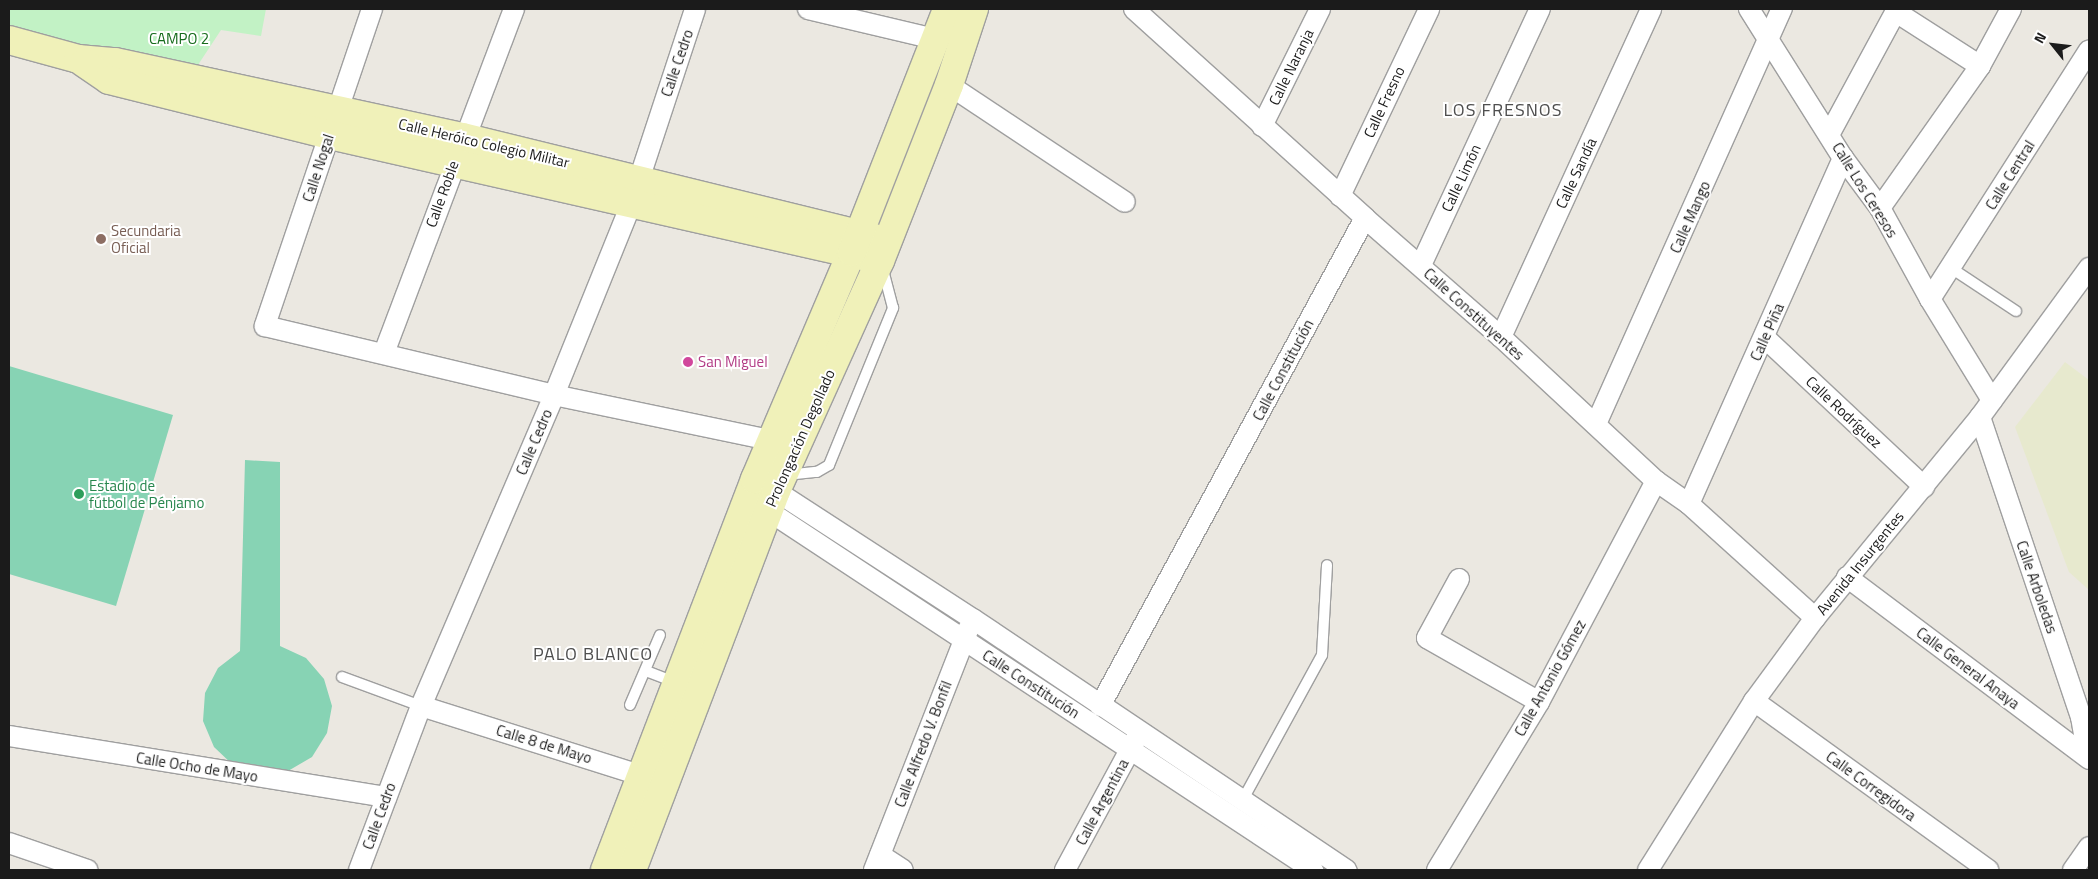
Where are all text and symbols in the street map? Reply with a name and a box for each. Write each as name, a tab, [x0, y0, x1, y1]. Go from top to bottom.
north arrow	[2028, 20, 2078, 70]
street label: Calle Naranja	[1265, 26, 1317, 108]
street label: Calle Cedro	[657, 27, 697, 99]
text: N	[2028, 28, 2051, 47]
park label: CAMPO 2	[149, 30, 209, 48]
street label: Calle Fresno	[1360, 63, 1408, 141]
district label: LOS FRESNOS	[1442, 99, 1564, 121]
street label: Calle Heróico Colegio Militar	[397, 115, 571, 171]
street label: Calle Nogal	[299, 132, 337, 204]
street label: Calle Sandía	[1552, 135, 1600, 211]
street label: Calle Central	[1982, 137, 2038, 213]
street label: Calle Los Ceresos	[1829, 139, 1901, 241]
street label: Calle Limón	[1438, 141, 1484, 215]
street label: Calle Roble	[422, 158, 462, 230]
street label: Calle Mango	[1666, 178, 1714, 256]
place label: Secundaria Oficial	[111, 221, 181, 256]
marker: Secundaria Oficial	[95, 233, 107, 245]
street label: Calle Constituyentes	[1420, 264, 1528, 364]
street label: Calle Piña	[1746, 300, 1788, 364]
street label: Calle Constitución	[1249, 316, 1317, 424]
place label: San Miguel	[698, 353, 768, 371]
marker: San Miguel	[682, 356, 694, 368]
street label: Prolongación Degollado	[762, 366, 838, 510]
street label: Calle Rodríguez	[1802, 372, 1886, 452]
street label: Calle Cedro	[512, 406, 556, 478]
place label: Estadio de fútbol de Pénjamo	[89, 476, 204, 511]
marker: Estadio de fútbol de Pénjamo	[73, 488, 85, 500]
street label: Avenida Insurgentes	[1813, 507, 1907, 619]
street label: Calle Arboledas	[2013, 538, 2061, 636]
street label: Calle Antonio Gómez	[1511, 617, 1589, 739]
street label: Calle General Anaya	[1913, 623, 2023, 713]
district label: PALO BLANCO	[532, 643, 654, 665]
street label: Calle Constitución	[979, 646, 1083, 722]
street label: Calle Alfredo V. Bonfil	[891, 678, 955, 810]
street label: Calle 8 de Mayo	[494, 721, 594, 767]
street label: Calle Corregidora	[1823, 747, 1919, 825]
street label: Calle Ocho de Mayo	[135, 748, 259, 786]
street label: Calle Argentina	[1072, 756, 1132, 848]
street label: Calle Cedro	[359, 780, 399, 852]

